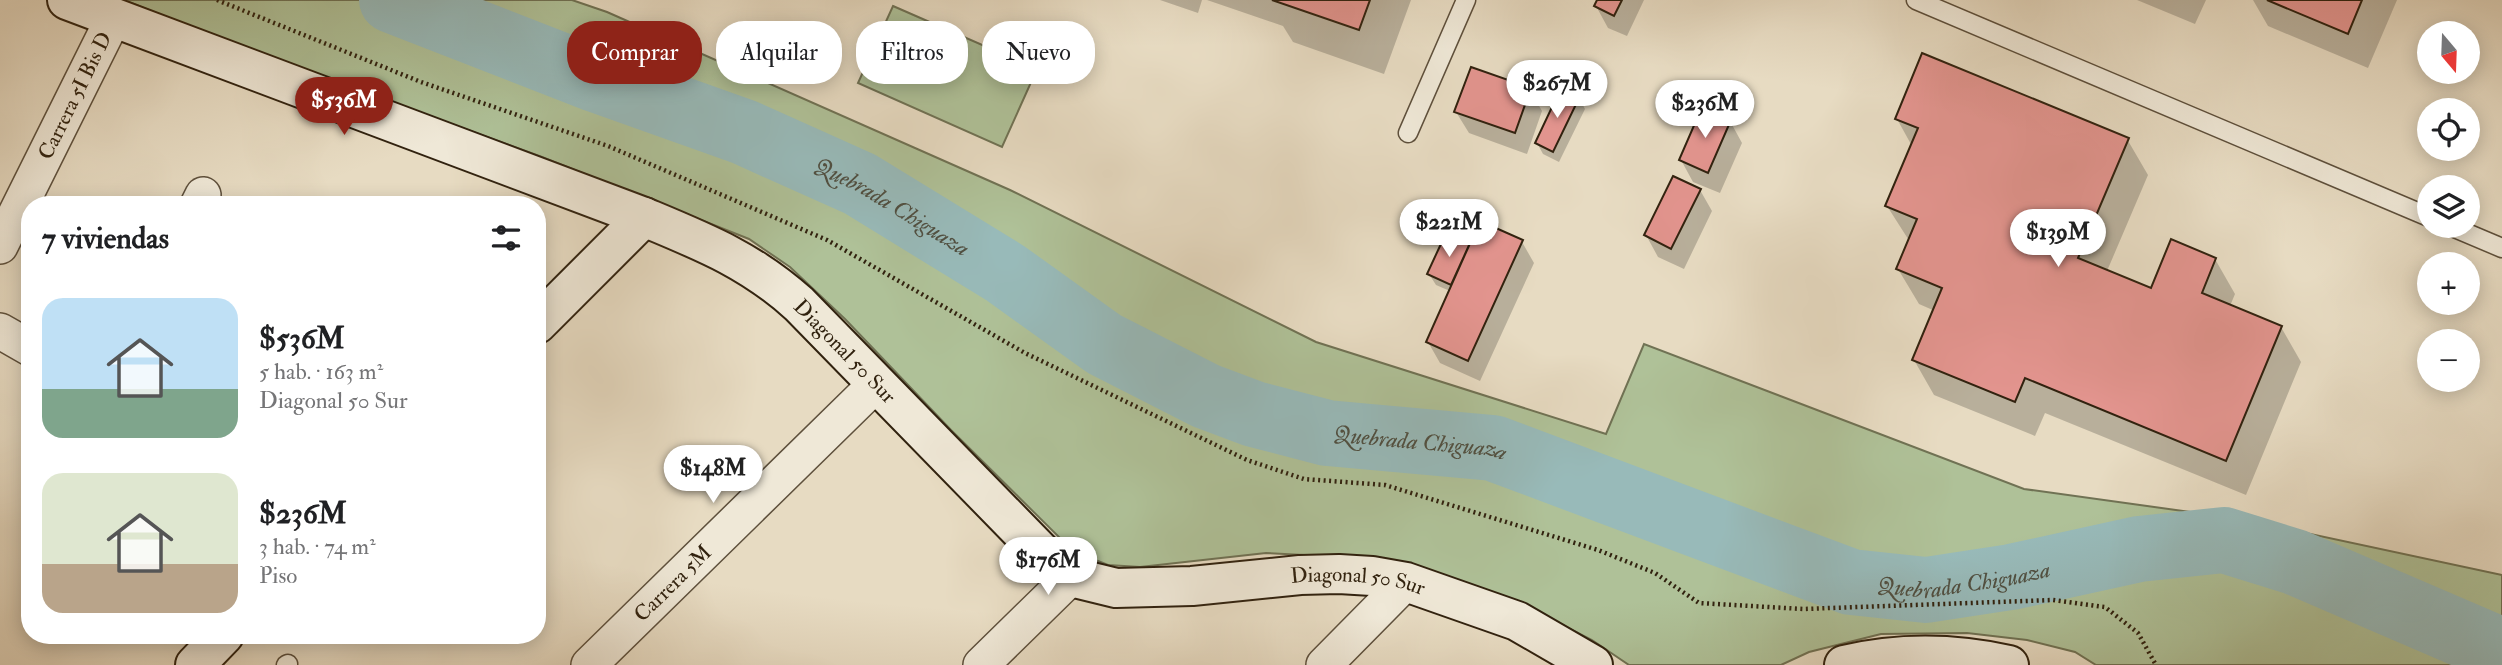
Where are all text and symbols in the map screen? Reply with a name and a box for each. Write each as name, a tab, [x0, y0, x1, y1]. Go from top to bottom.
chip: Comprar	[567, 21, 702, 84]
chip: Alquilar	[716, 21, 842, 84]
chip: Filtros	[856, 21, 968, 84]
chip: Nuevo	[982, 21, 1095, 84]
north arrow	[2417, 21, 2480, 84]
map controls	[2417, 21, 2480, 392]
street label: Carrera 5I Bis D	[32, 27, 118, 164]
pin: $267M	[1508, 60, 1606, 120]
text: $267M	[1522, 68, 1592, 97]
pin: $536M	[295, 78, 393, 137]
pin: $236M	[1656, 80, 1754, 140]
text: $536M	[311, 85, 377, 114]
text: $236M	[1671, 88, 1739, 117]
button: locate	[2417, 98, 2480, 161]
water label: Quebrada Chiguaza	[810, 151, 975, 263]
button: layers	[2417, 175, 2480, 238]
pin: $221M	[1400, 200, 1498, 259]
text: $221M	[1416, 207, 1482, 236]
pin: $139M	[2009, 210, 2107, 269]
text: $139M	[2026, 217, 2090, 246]
icon: filters	[487, 219, 525, 257]
text: 7 viviendas	[42, 220, 169, 257]
button: +	[2417, 252, 2480, 315]
street label: Diagonal 50 Sur	[788, 293, 902, 409]
text: $536M	[259, 320, 345, 357]
icon: home	[98, 326, 182, 410]
button: −	[2417, 329, 2480, 392]
text: 5 hab. · 163 m²	[259, 357, 383, 386]
text: Diagonal 50 Sur	[259, 386, 407, 415]
water label: Quebrada Chiguaza	[1332, 419, 1512, 467]
pin: $148M	[664, 446, 762, 505]
text: $148M	[680, 453, 746, 482]
text: $236M	[259, 495, 347, 532]
icon: home	[98, 501, 182, 585]
text: 3 hab. · 74 m²	[259, 532, 376, 561]
pin: $176M	[999, 538, 1097, 597]
street label: Carrera 5M	[628, 539, 717, 627]
text: $176M	[1015, 545, 1081, 574]
water label: Quebrada Chiguaza	[1876, 554, 2053, 605]
street label: Diagonal 50 Sur	[1289, 560, 1429, 601]
text: Piso	[259, 561, 297, 590]

